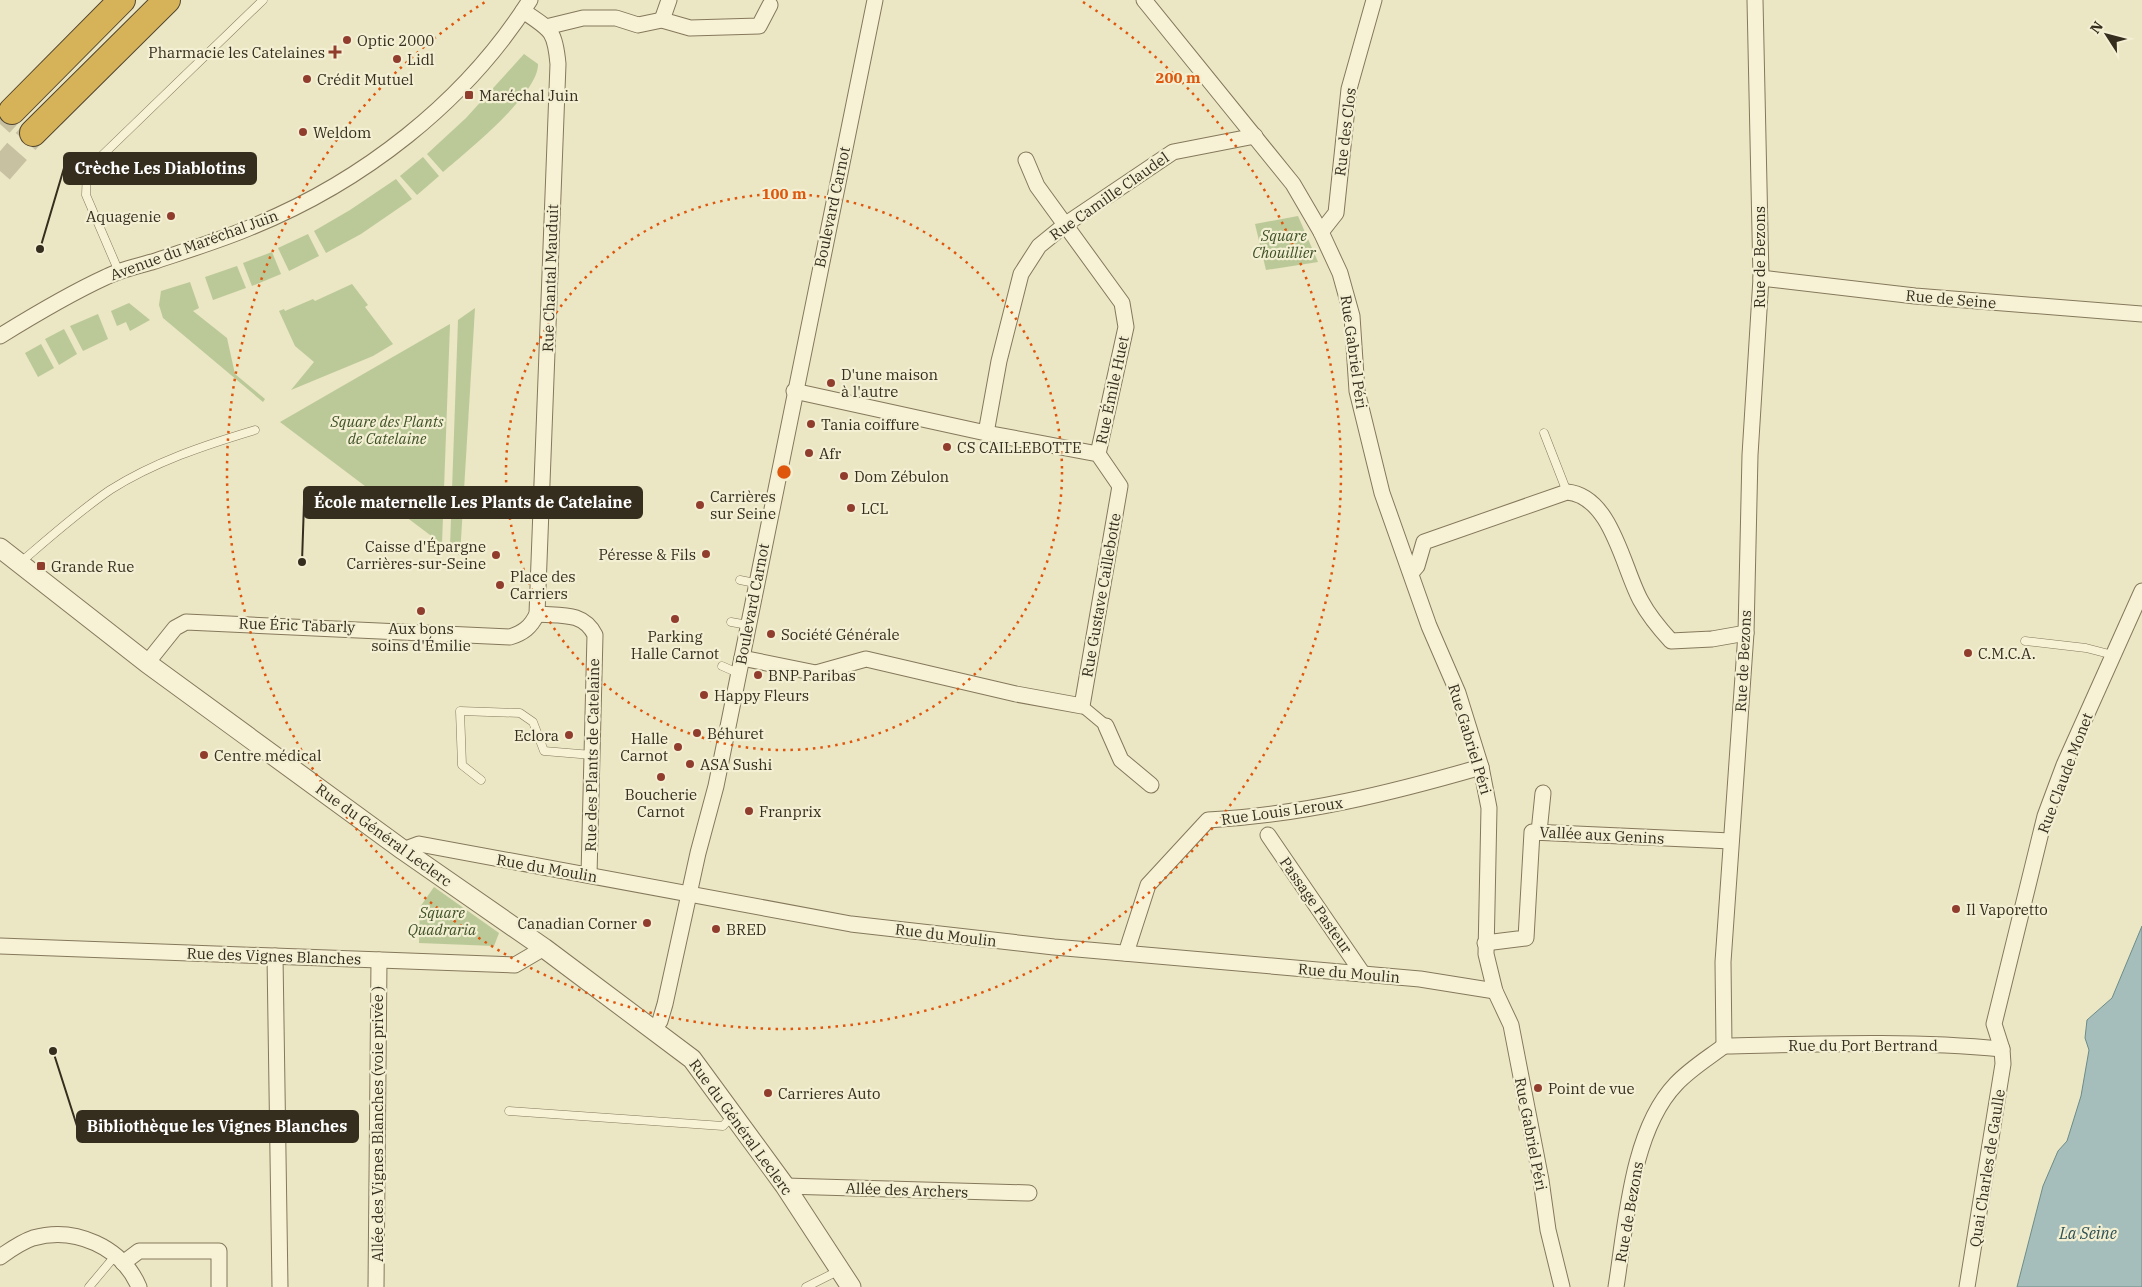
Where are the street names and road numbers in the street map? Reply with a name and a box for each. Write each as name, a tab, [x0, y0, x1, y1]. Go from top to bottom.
street label: Rue des Clos	[1330, 87, 1360, 177]
street label: Boulevard Carnot	[810, 145, 854, 269]
street label: Rue Camille Claudel	[1046, 148, 1172, 244]
street label: Rue Chantal Mauduit	[538, 204, 562, 352]
street label: Avenue du Maréchal Juin	[107, 206, 281, 284]
street label: Rue de Bezons	[1750, 206, 1769, 308]
street label: Rue de Seine	[1905, 286, 1997, 312]
street label: Rue Gabriel Péri	[1337, 294, 1371, 410]
street label: Rue Émile Huet	[1091, 334, 1133, 446]
street label: Rue Gustave Caillebotte	[1077, 511, 1125, 679]
street label: Boulevard Carnot	[731, 542, 773, 666]
street label: Rue de Bezons	[1731, 609, 1755, 713]
street label: Rue Éric Tabarly	[238, 613, 356, 637]
street label: Rue des Plants de Catelaine	[581, 658, 603, 852]
street label: Rue Gabriel Péri	[1444, 681, 1496, 797]
street label: Rue Claude Monet	[2033, 710, 2097, 836]
street label: Rue du Général Leclerc	[312, 779, 456, 891]
street label: Rue Louis Leroux	[1220, 793, 1344, 829]
street label: Vallée aux Genins	[1539, 822, 1665, 848]
street label: Rue du Moulin	[495, 850, 599, 886]
street label: Passage Pasteur	[1276, 853, 1357, 957]
street label: Rue du Moulin	[894, 919, 998, 951]
street label: Rue des Vignes Blanches	[186, 943, 362, 969]
street label: Rue du Moulin	[1297, 959, 1401, 987]
street label: Allée des Vignes Blanches (voie privée )	[368, 986, 387, 1262]
street label: Rue du Port Bertrand	[1788, 1036, 1938, 1055]
street label: Rue du Général Leclerc	[685, 1055, 797, 1199]
street label: Rue Gabriel Péri	[1511, 1076, 1551, 1192]
street label: Quai Charles de Gaulle	[1965, 1088, 2009, 1248]
street label: Rue de Bezons	[1611, 1160, 1647, 1264]
street label: Allée des Archers	[845, 1178, 969, 1202]

